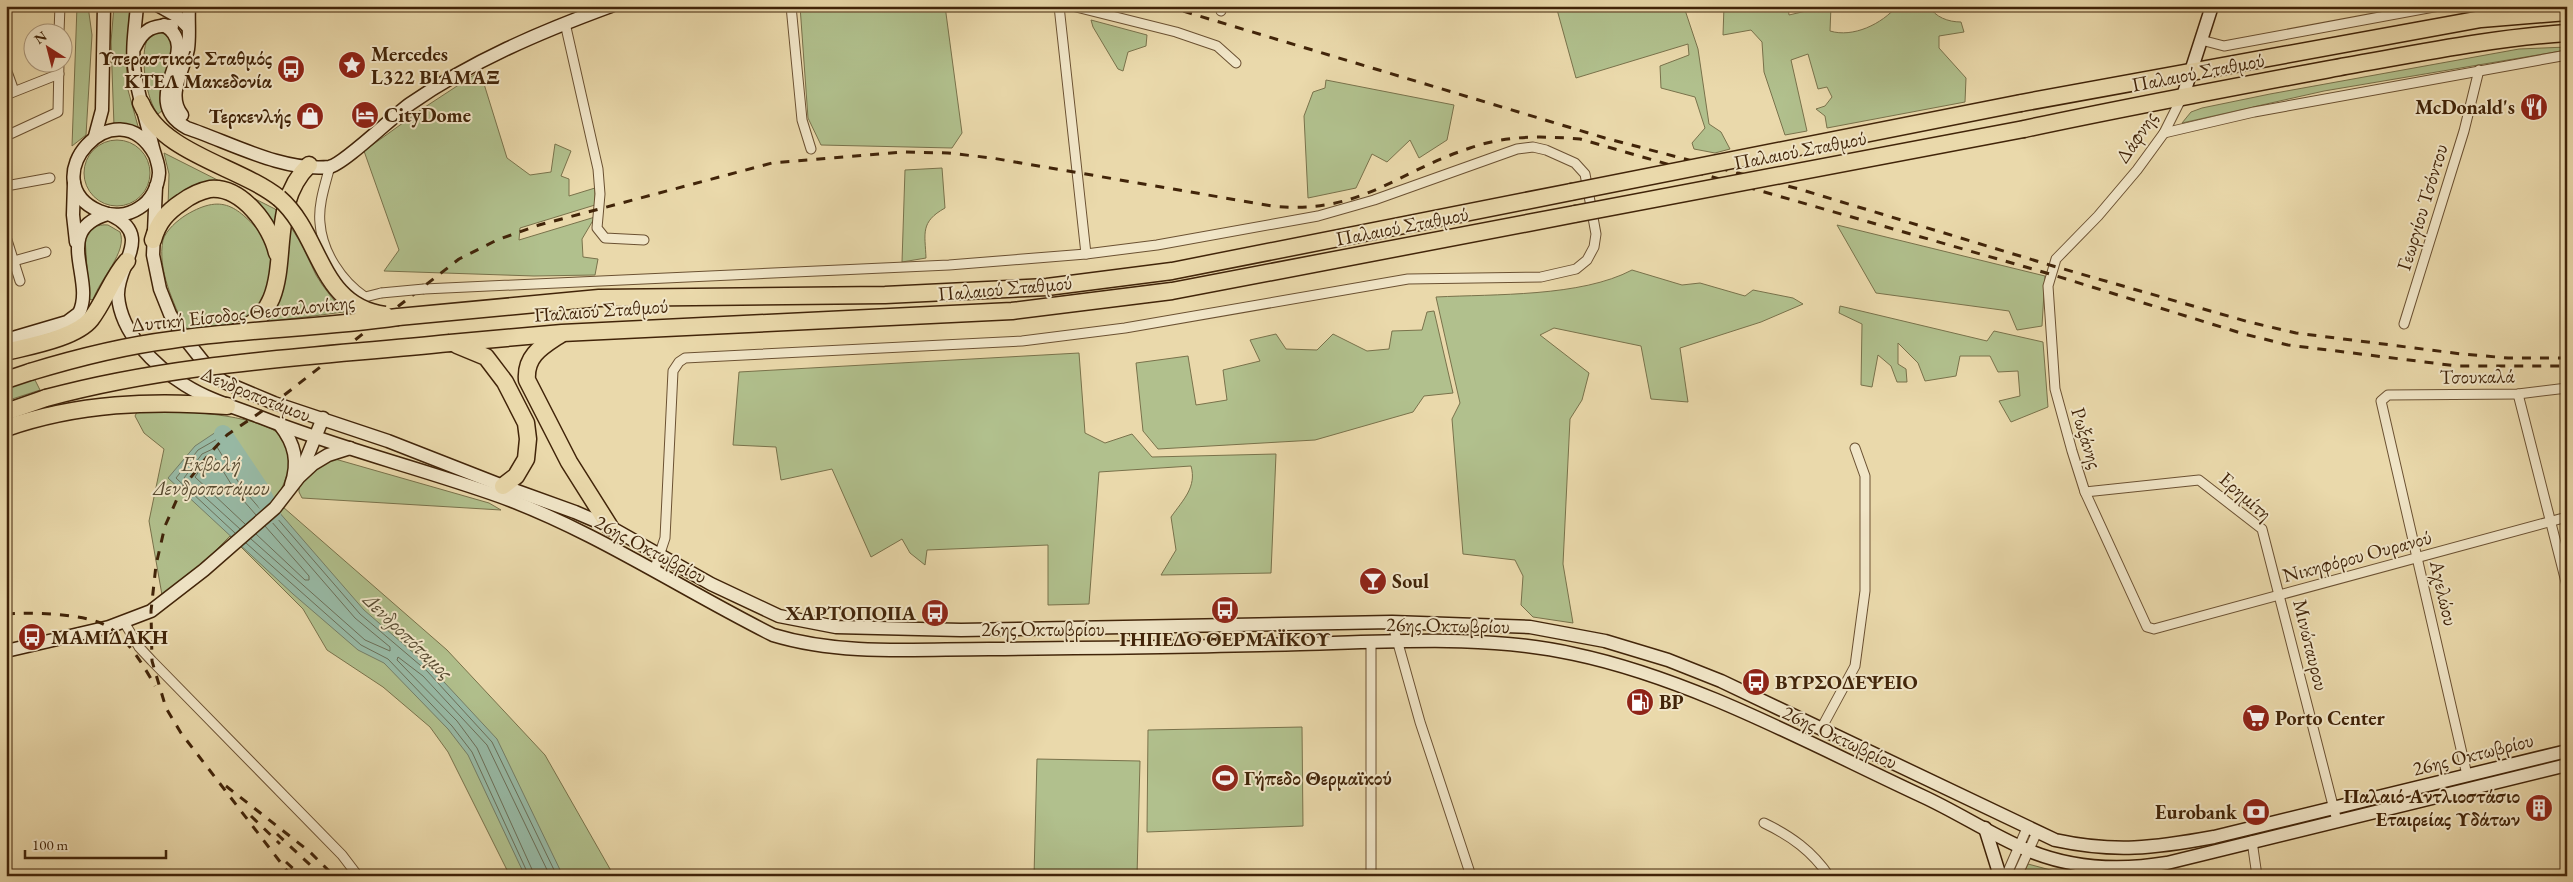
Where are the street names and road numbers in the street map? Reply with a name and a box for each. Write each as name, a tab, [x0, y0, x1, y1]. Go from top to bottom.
street label: Παλαιού Σταθμού	[2129, 46, 2267, 98]
street label: Δάφνης	[2109, 106, 2163, 168]
street label: Παλαιού Σταθμού	[1731, 124, 1869, 176]
street label: Γεωργίου Τσόντου	[2390, 141, 2454, 273]
street label: Παλαιού Σταθμού	[1333, 200, 1471, 252]
street label: Παλαιού Σταθμού	[937, 269, 1073, 307]
street label: Δυτική Είσοδος Θεσσαλονίκης	[130, 288, 356, 338]
street label: Παλαιού Σταθμού	[533, 292, 669, 328]
street label: Δενδροποτάμου	[197, 360, 315, 428]
street label: Τσουκαλά	[2439, 362, 2516, 390]
street label: Ρωξάνης	[2065, 404, 2109, 472]
street label: Ερημίτη	[2214, 466, 2278, 526]
street label: 26ης Οκτωβρίου	[590, 509, 712, 589]
street label: Νικηφόρου Ουρανού	[2280, 524, 2434, 588]
street label: Αχελώου	[2424, 557, 2464, 628]
street label: Μινώταυρου	[2287, 597, 2335, 693]
street label: 26ης Οκτωβρίου	[1386, 611, 1510, 639]
street label: 26ης Οκτωβρίου	[981, 616, 1105, 642]
street label: 26ης Οκτωβρίου	[1779, 699, 1901, 775]
street label: 26ης Οκτωβρίου	[2410, 726, 2536, 782]

